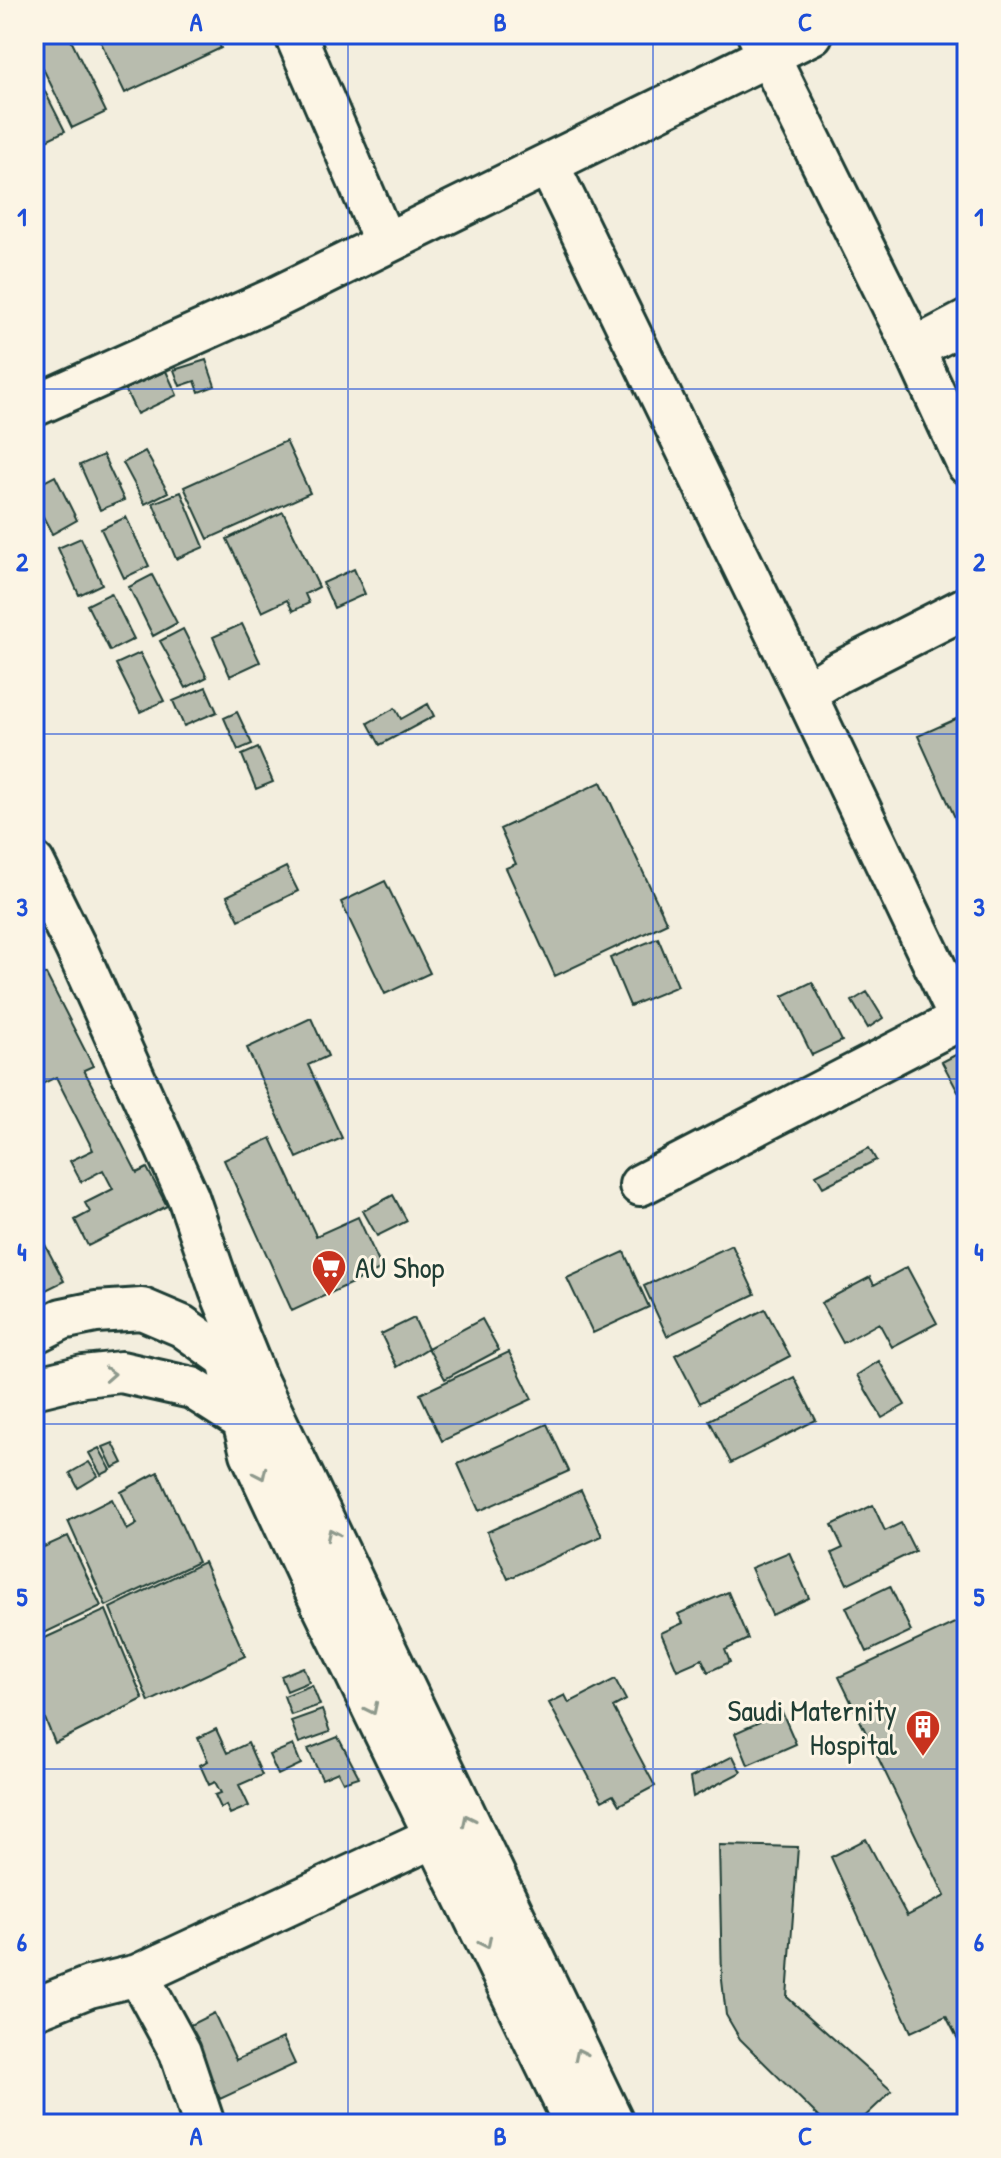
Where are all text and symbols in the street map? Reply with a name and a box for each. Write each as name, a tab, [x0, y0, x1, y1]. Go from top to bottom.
text: A	[190, 4, 203, 39]
text: B	[493, 4, 507, 39]
text: C	[798, 4, 812, 39]
text: 1	[17, 199, 27, 234]
text: 1	[974, 199, 984, 234]
text: 2	[16, 544, 29, 579]
text: 2	[973, 544, 986, 579]
text: 3	[16, 889, 28, 924]
text: 3	[973, 889, 985, 924]
text: 4	[17, 1234, 27, 1269]
text: 4	[974, 1234, 984, 1269]
place label: AU Shop	[355, 1247, 444, 1287]
supermarket icon: AU Shop	[310, 1248, 348, 1298]
one-way arrow	[104, 1366, 117, 1383]
one-way arrow	[251, 1466, 267, 1480]
one-way arrow	[326, 1528, 342, 1543]
text: 5	[17, 1579, 28, 1614]
text: 5	[974, 1579, 985, 1614]
place label: Saudi Maternity Hospital	[727, 1690, 897, 1764]
one-way arrow	[362, 1700, 378, 1715]
building icon: Saudi Maternity Hospital	[904, 1708, 942, 1758]
one-way arrow	[462, 1813, 478, 1828]
text: 6	[17, 1924, 28, 1959]
text: 6	[974, 1924, 985, 1959]
one-way arrow	[476, 1934, 492, 1949]
one-way arrow	[575, 2047, 590, 2062]
text: A	[190, 2118, 203, 2153]
text: B	[493, 2118, 507, 2153]
text: C	[798, 2118, 812, 2153]

